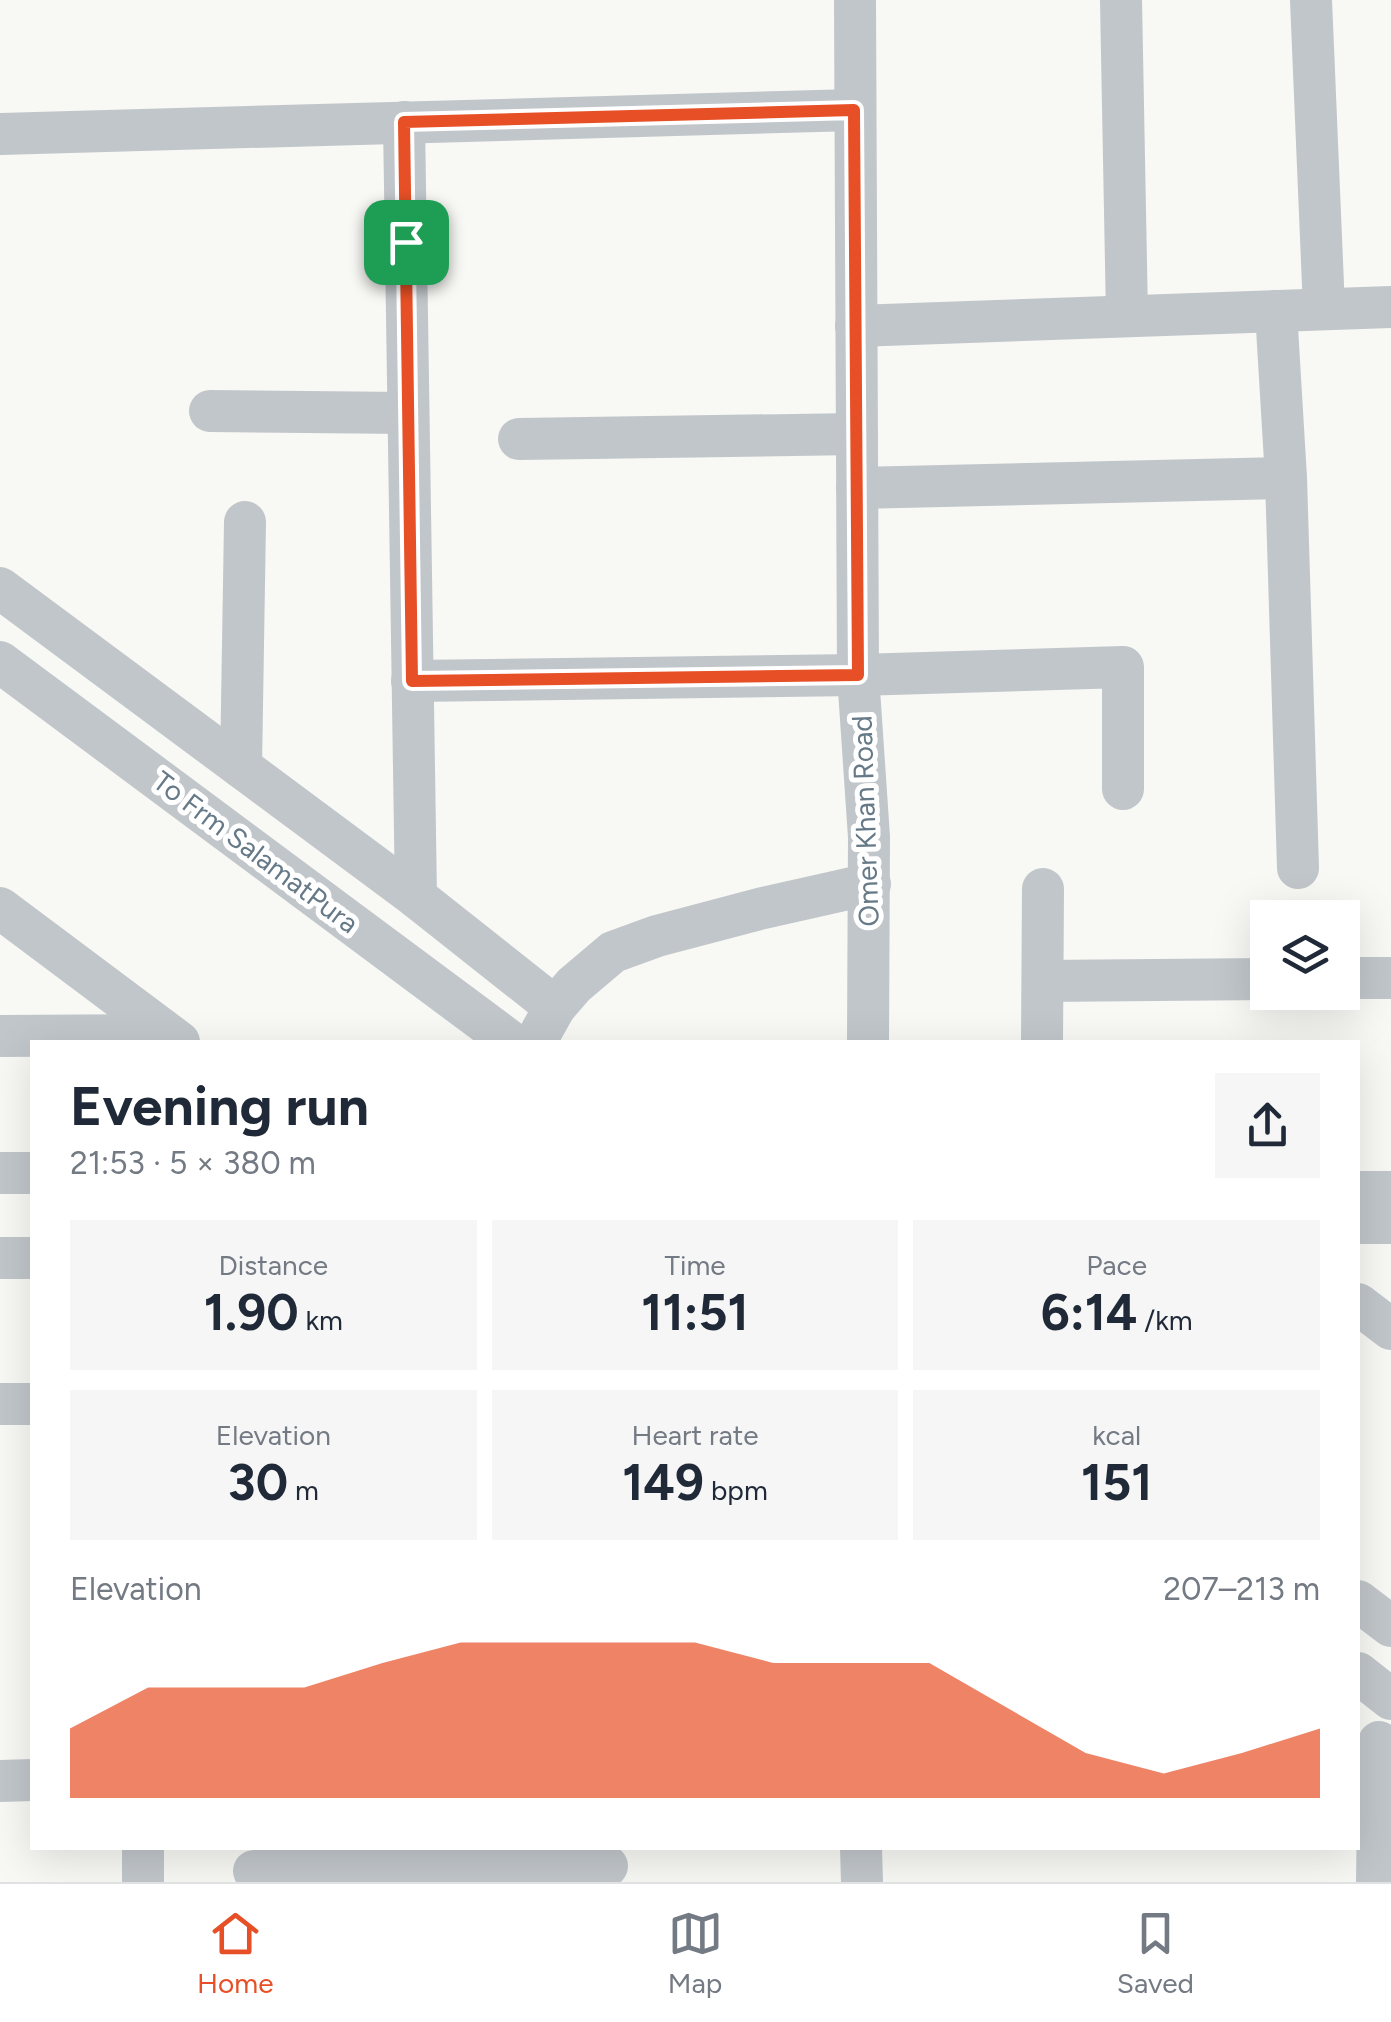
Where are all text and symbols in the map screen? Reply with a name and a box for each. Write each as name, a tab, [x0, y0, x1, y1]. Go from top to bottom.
pin	[364, 200, 449, 285]
icon: arrive	[379, 215, 434, 270]
street label: Omer Khan Road	[844, 715, 886, 927]
street label: To Frm SalamatPura	[147, 764, 365, 940]
map controls	[1250, 900, 1360, 1010]
button: layers	[1250, 900, 1360, 1010]
text: Evening run	[70, 1073, 369, 1139]
button: share	[1215, 1073, 1320, 1178]
text: 21:53 · 5 × 380 m	[70, 1144, 316, 1182]
text: Distance	[218, 1248, 328, 1282]
text: Time	[664, 1248, 726, 1282]
text: Pace	[1086, 1248, 1147, 1282]
text: 1.90	[204, 1282, 299, 1343]
text: 11:51	[641, 1282, 749, 1343]
text: 6:14	[1041, 1282, 1137, 1343]
text: km	[299, 1303, 343, 1337]
text: /km	[1137, 1303, 1193, 1337]
text: Elevation	[216, 1418, 331, 1452]
text: Heart rate	[631, 1418, 759, 1452]
text: kcal	[1092, 1418, 1141, 1452]
text: 30	[228, 1452, 288, 1513]
text: 149	[622, 1452, 704, 1513]
text: 151	[1081, 1452, 1152, 1513]
text: m	[288, 1473, 319, 1507]
text: bpm	[704, 1473, 768, 1507]
text: Elevation	[70, 1570, 202, 1608]
text: 207–213 m	[1163, 1570, 1320, 1608]
tab: Home	[197, 1906, 273, 2000]
tab: Map	[668, 1906, 723, 2000]
tab: Saved	[1117, 1906, 1194, 2000]

